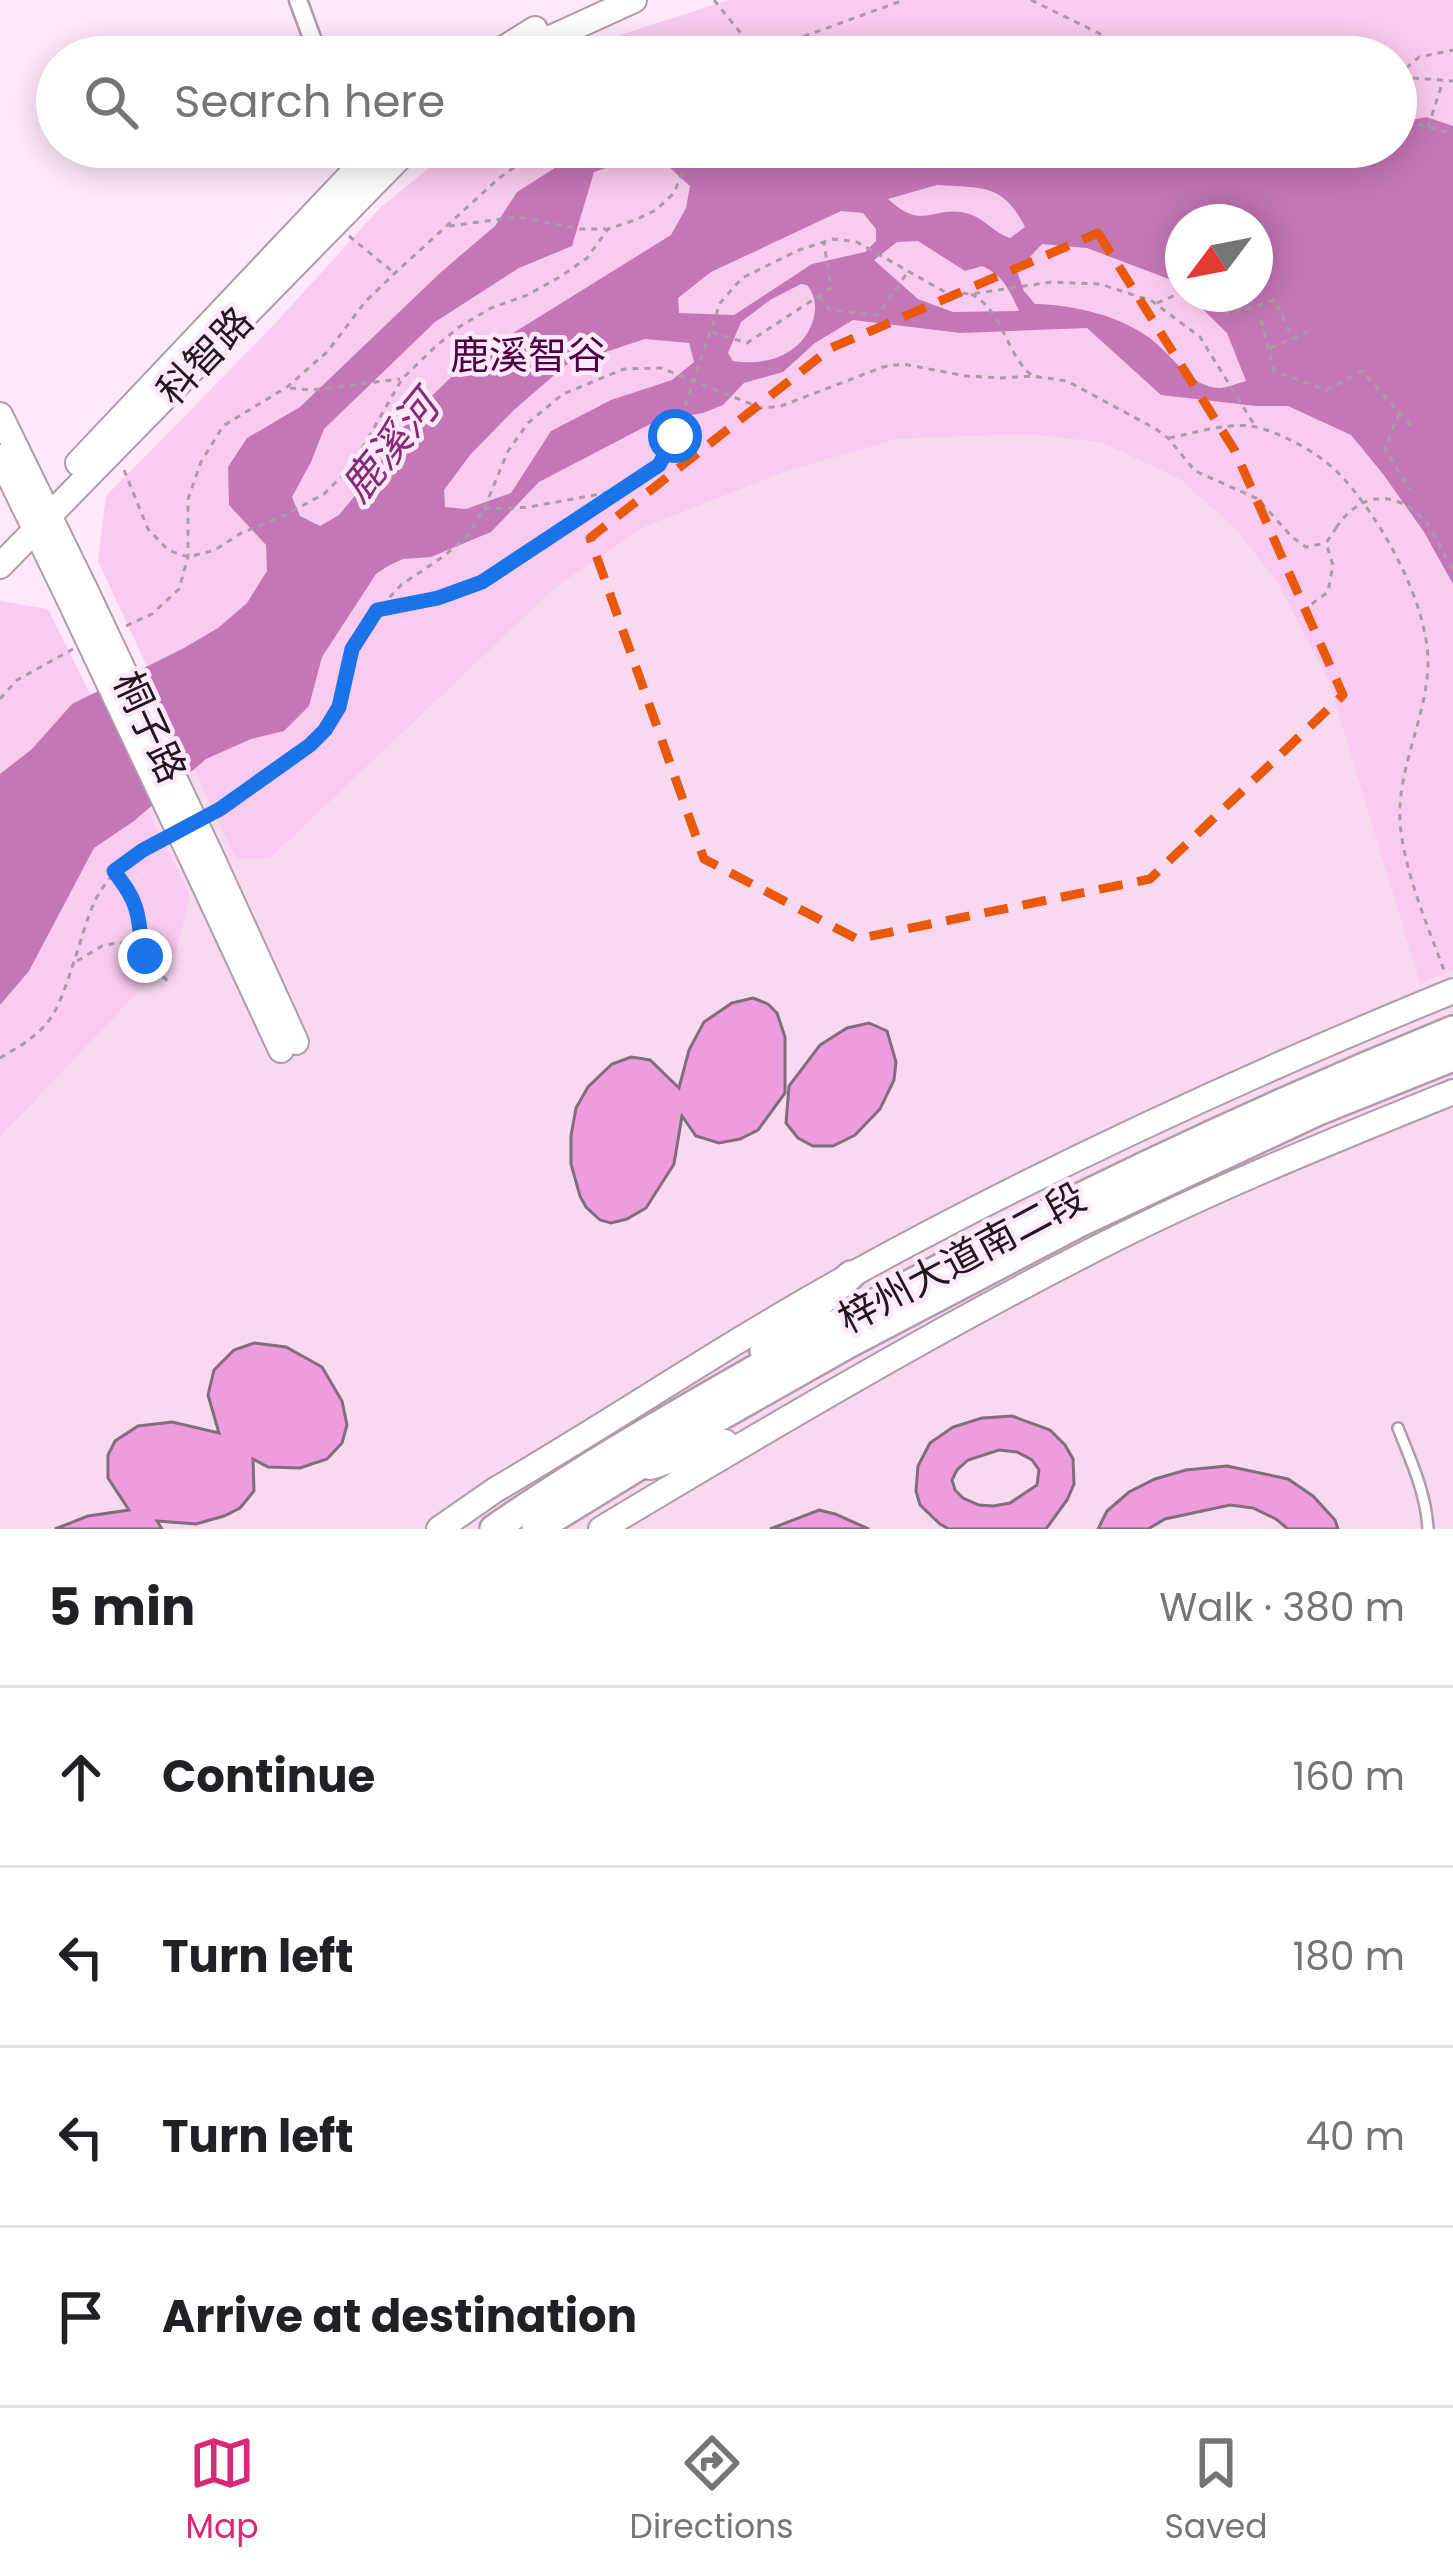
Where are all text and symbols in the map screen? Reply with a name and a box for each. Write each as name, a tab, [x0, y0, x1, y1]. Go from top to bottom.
search box	[36, 36, 1417, 168]
icon: search	[78, 69, 144, 135]
text: Search here	[174, 70, 445, 133]
north arrow	[1165, 204, 1273, 312]
street label: 科智路	[145, 295, 265, 417]
park label: 鹿溪智谷	[450, 328, 606, 383]
water label: 鹿溪河	[327, 374, 457, 515]
route start	[648, 409, 702, 463]
street label: 桐子路	[100, 662, 200, 792]
route end	[118, 929, 172, 983]
street label: 梓州大道南二段	[829, 1170, 1095, 1346]
text: 5 min	[48, 1571, 195, 1643]
text: Walk · 380 m	[1159, 1580, 1405, 1635]
icon: ahead	[48, 1744, 114, 1810]
text: Continue	[162, 1745, 375, 1808]
text: 160 m	[1293, 1749, 1405, 1804]
icon: left	[48, 1924, 114, 1990]
text: Turn left	[162, 1925, 354, 1988]
text: 180 m	[1293, 1929, 1405, 1984]
icon: left	[48, 2104, 114, 2170]
text: Turn left	[162, 2105, 354, 2168]
text: 40 m	[1305, 2109, 1405, 2164]
icon: arrive	[48, 2284, 114, 2350]
text: Arrive at destination	[162, 2285, 637, 2348]
tab: Map	[186, 2430, 259, 2552]
tab: Directions	[630, 2430, 793, 2552]
tab: Saved	[1165, 2430, 1267, 2552]

